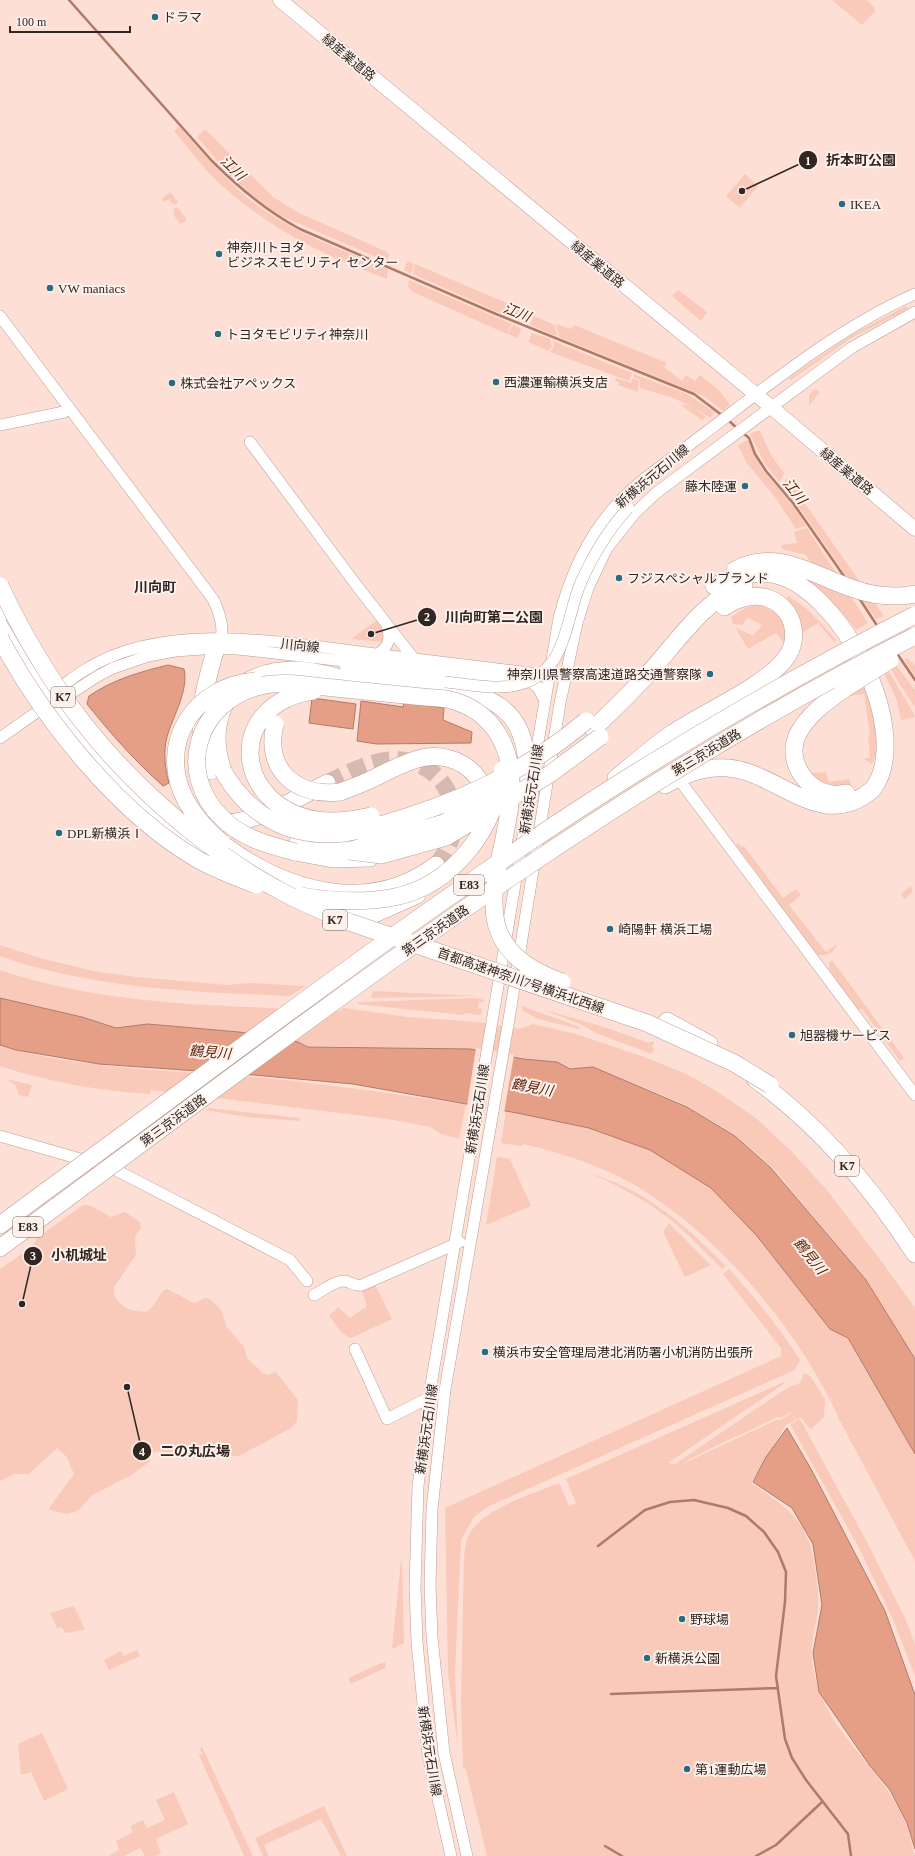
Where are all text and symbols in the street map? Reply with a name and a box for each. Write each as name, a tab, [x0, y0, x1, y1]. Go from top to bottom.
scale bar	[10, 8, 130, 34]
place label: ドラマ	[163, 10, 202, 25]
marker: ドラマ	[150, 12, 160, 22]
text: 100 m	[16, 15, 47, 29]
street label: 緑産業道路	[319, 31, 378, 84]
callout: 折本町公園	[798, 147, 904, 173]
water label: 江川	[217, 153, 249, 185]
text: 折本町公園	[826, 153, 896, 168]
text: 1	[805, 154, 811, 168]
place label: IKEA	[850, 197, 882, 212]
marker: IKEA	[837, 199, 847, 209]
street label: 緑産業道路	[568, 238, 627, 291]
place label: 神奈川トヨタ ビジネスモビリティ センター	[227, 240, 398, 270]
marker: 神奈川トヨタ ビジネスモビリティ センター	[214, 249, 224, 259]
place label: VW maniacs	[58, 281, 125, 296]
marker: VW maniacs	[45, 283, 55, 293]
water label: 江川	[501, 300, 534, 325]
place label: トヨタモビリティ神奈川	[226, 327, 368, 342]
marker: トヨタモビリティ神奈川	[213, 329, 223, 339]
place label: 西濃運輸横浜支店	[504, 375, 608, 390]
place label: 株式会社アペックス	[180, 376, 296, 391]
marker: 西濃運輸横浜支店	[491, 377, 501, 387]
marker: 株式会社アペックス	[167, 378, 177, 388]
street label: 新横浜元石川線	[613, 441, 692, 511]
street label: 緑産業道路	[817, 445, 876, 498]
water label: 江川	[780, 476, 811, 508]
place label: 藤木陸運	[685, 479, 737, 494]
marker: 藤木陸運	[740, 481, 750, 491]
place label: フジスペシャルブランド	[627, 571, 769, 586]
marker: フジスペシャルブランド	[614, 573, 624, 583]
district label: 川向町	[134, 580, 176, 595]
callout: 川向町第二公園	[417, 604, 551, 630]
text: 川向町第二公園	[445, 609, 543, 625]
text: 2	[424, 610, 430, 624]
street label: 川向線	[280, 636, 320, 655]
place label: 神奈川県警察高速道路交通警察隊	[507, 667, 702, 682]
marker: 神奈川県警察高速道路交通警察隊	[705, 669, 715, 679]
road number: K7	[51, 687, 75, 707]
street label: 第三京浜道路	[669, 726, 744, 779]
street label: 新横浜元石川線	[517, 743, 546, 835]
place label: DPL新横浜Ⅰ	[67, 826, 144, 841]
marker: DPL新横浜Ⅰ	[54, 828, 64, 838]
road number: E83	[454, 875, 484, 895]
street label: 第三京浜道路	[399, 902, 472, 959]
road number: K7	[323, 910, 347, 930]
place label: 崎陽軒 横浜工場	[618, 922, 712, 937]
marker: 崎陽軒 横浜工場	[605, 924, 615, 934]
street label: 首都高速神奈川7号横浜北西線	[435, 945, 606, 1016]
place label: 旭器機サービス	[800, 1028, 891, 1043]
marker: 旭器機サービス	[787, 1030, 797, 1040]
water label: 鶴見川	[188, 1043, 234, 1062]
street label: 新横浜元石川線	[463, 1063, 492, 1155]
water label: 鶴見川	[510, 1076, 556, 1099]
street label: 第三京浜道路	[137, 1091, 209, 1149]
road number: K7	[835, 1156, 859, 1176]
road number: E83	[13, 1217, 43, 1237]
water label: 鶴見川	[791, 1235, 830, 1279]
callout: 小机城址	[23, 1243, 115, 1269]
text: 小机城址	[51, 1247, 107, 1263]
text: 3	[30, 1249, 36, 1263]
place label: 横浜市安全管理局港北消防署小机消防出張所	[493, 1345, 753, 1360]
marker: 横浜市安全管理局港北消防署小机消防出張所	[480, 1347, 490, 1357]
street label: 新横浜元石川線	[413, 1383, 440, 1475]
callout: 二の丸広場	[132, 1438, 238, 1464]
text: 二の丸広場	[160, 1444, 230, 1459]
text: 4	[139, 1445, 145, 1459]
place label: 野球場	[690, 1612, 729, 1627]
marker: 野球場	[677, 1614, 687, 1624]
place label: 新横浜公園	[655, 1651, 720, 1666]
marker: 新横浜公園	[642, 1653, 652, 1663]
street label: 新横浜元石川線	[415, 1705, 444, 1797]
place label: 第1運動広場	[695, 1762, 767, 1777]
marker: 第1運動広場	[682, 1764, 692, 1774]

